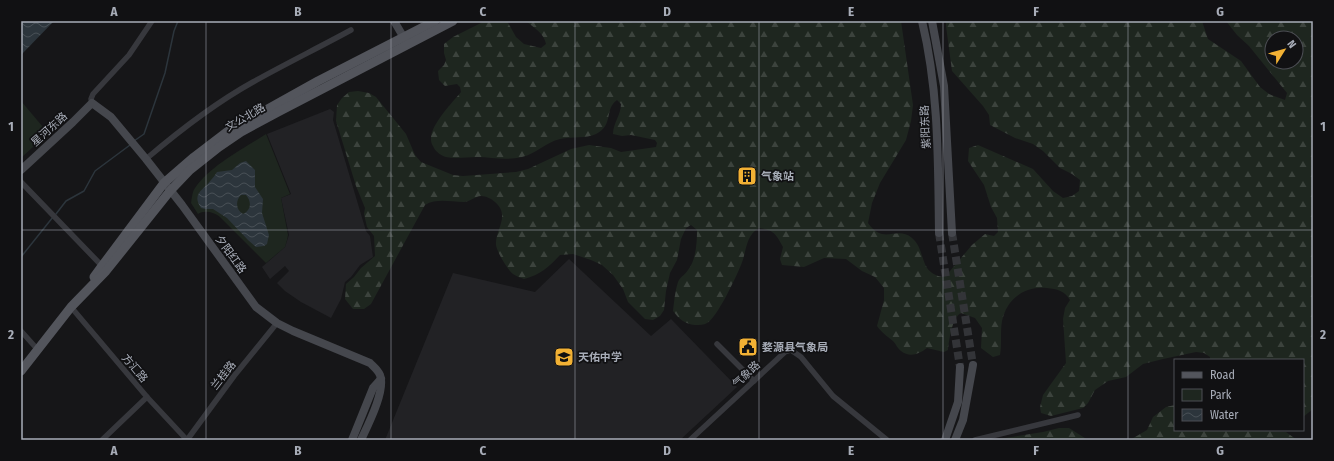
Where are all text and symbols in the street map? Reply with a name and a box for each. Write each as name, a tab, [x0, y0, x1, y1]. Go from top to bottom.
text: A	[109, 4, 118, 19]
text: B	[294, 4, 302, 19]
text: C	[480, 4, 487, 19]
text: D	[663, 4, 671, 19]
text: E	[848, 4, 854, 19]
text: F	[1033, 4, 1039, 19]
text: G	[1216, 4, 1224, 19]
north arrow	[1264, 30, 1304, 70]
text: N	[1284, 38, 1299, 51]
street label: 文公北路	[223, 101, 268, 134]
street label: 紫阳东路	[918, 105, 933, 149]
street label: 星河东路	[29, 110, 70, 149]
text: 1	[8, 119, 14, 134]
text: 1	[1320, 119, 1326, 134]
building icon: 气象站	[736, 165, 758, 187]
place label: 气象站	[761, 170, 794, 183]
street label: 夕阳红路	[212, 233, 249, 276]
text: 2	[7, 327, 14, 342]
text: 2	[1319, 327, 1326, 342]
public building icon: 婺源县气象局	[737, 336, 759, 358]
place label: 婺源县气象局	[762, 341, 828, 354]
school or university icon: 天佑中学	[553, 346, 575, 368]
place label: 天佑中学	[578, 351, 622, 364]
street label: 方汇路	[119, 352, 150, 385]
street label: 兰桂路	[208, 358, 239, 392]
street label: 气象路	[730, 358, 763, 390]
legend	[1174, 359, 1304, 431]
text: Road	[1210, 368, 1235, 382]
text: Park	[1210, 388, 1232, 402]
text: Water	[1210, 408, 1239, 422]
text: A	[109, 443, 118, 458]
text: B	[294, 443, 302, 458]
text: C	[480, 443, 487, 458]
text: D	[663, 443, 671, 458]
text: E	[848, 443, 854, 458]
text: F	[1033, 443, 1039, 458]
text: G	[1216, 443, 1224, 458]

